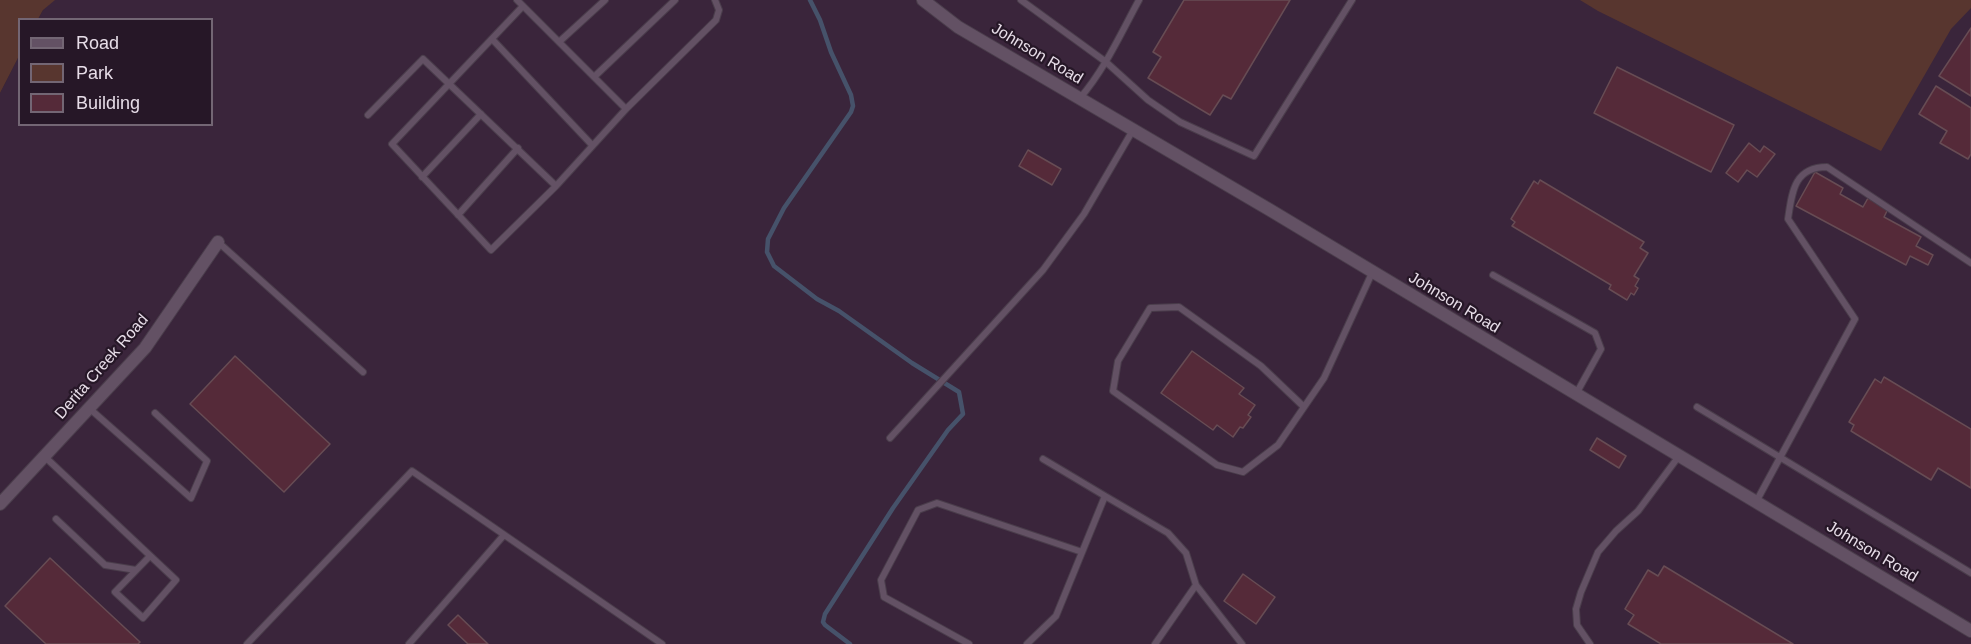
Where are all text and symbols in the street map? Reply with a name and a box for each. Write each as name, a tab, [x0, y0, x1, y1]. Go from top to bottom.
legend	[18, 18, 213, 126]
street label: Johnson Road	[988, 19, 1086, 89]
text: Road	[76, 33, 119, 53]
text: Park	[76, 63, 113, 83]
text: Building	[76, 93, 140, 113]
street label: Johnson Road	[1405, 268, 1503, 338]
street label: Derita Creek Road	[51, 311, 153, 423]
street label: Johnson Road	[1823, 517, 1921, 587]

